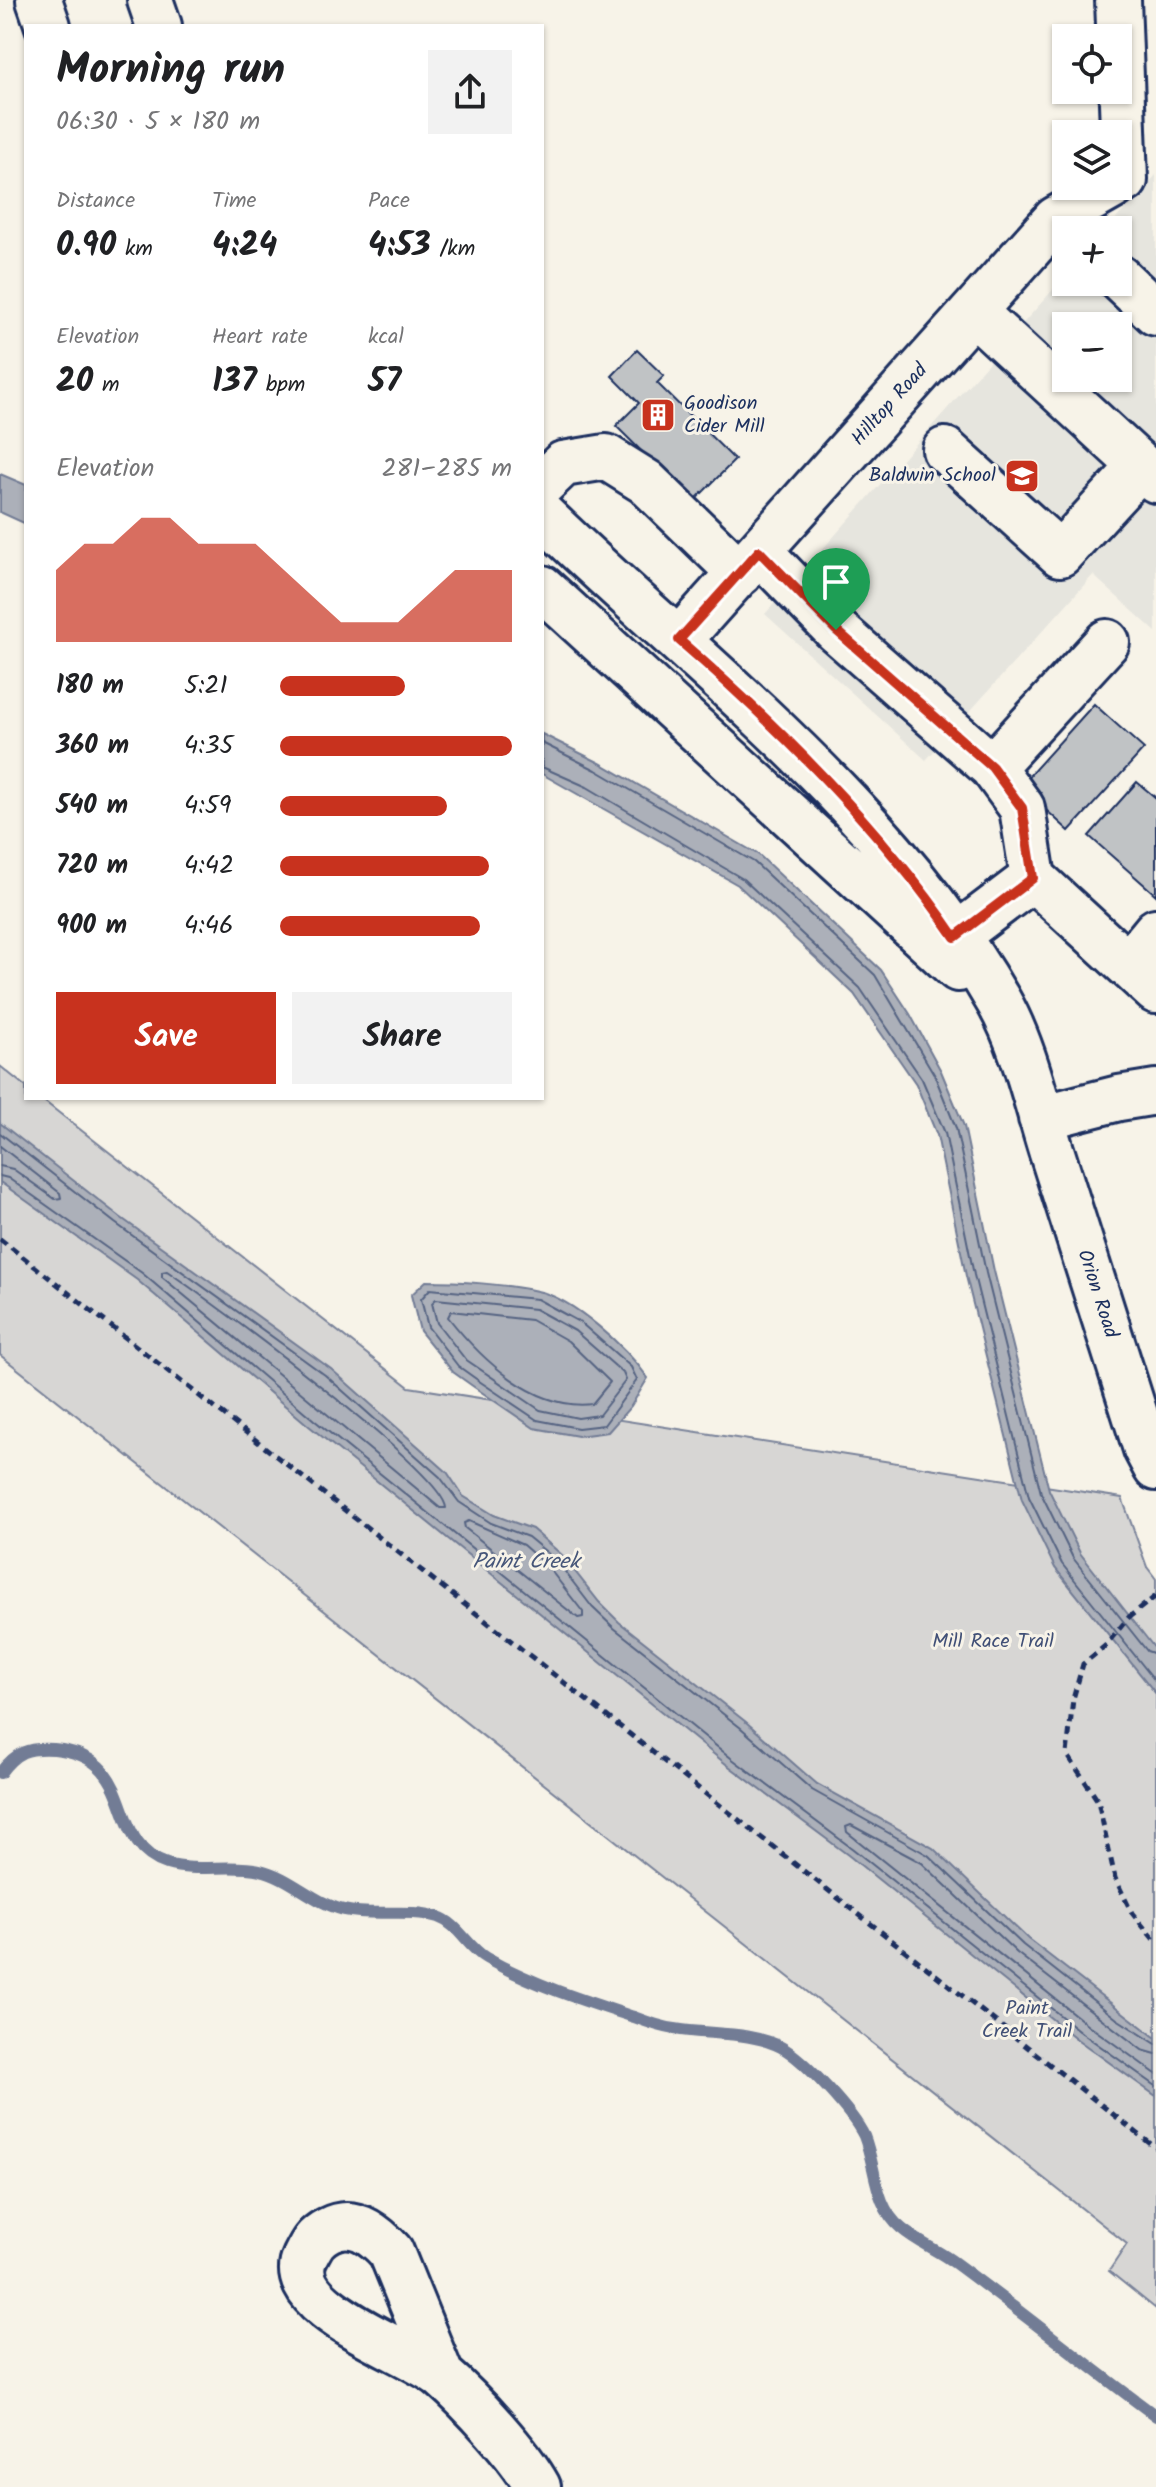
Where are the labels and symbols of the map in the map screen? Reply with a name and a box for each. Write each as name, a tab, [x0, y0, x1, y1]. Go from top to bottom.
street label: Hilltop Road	[844, 355, 937, 454]
place label: Goodison Cider Mill	[684, 388, 765, 443]
building icon: Goodison Cider Mill	[639, 396, 677, 434]
school or university icon: Baldwin School	[1003, 457, 1041, 495]
place label: Baldwin School	[869, 460, 996, 492]
pin	[802, 548, 870, 630]
street label: Orion Road	[1068, 1246, 1127, 1343]
water label: Paint Creek	[472, 1545, 583, 1580]
park label: Mill Race Trail	[932, 1626, 1054, 1658]
park label: Paint Creek Trail	[982, 1993, 1072, 2048]

